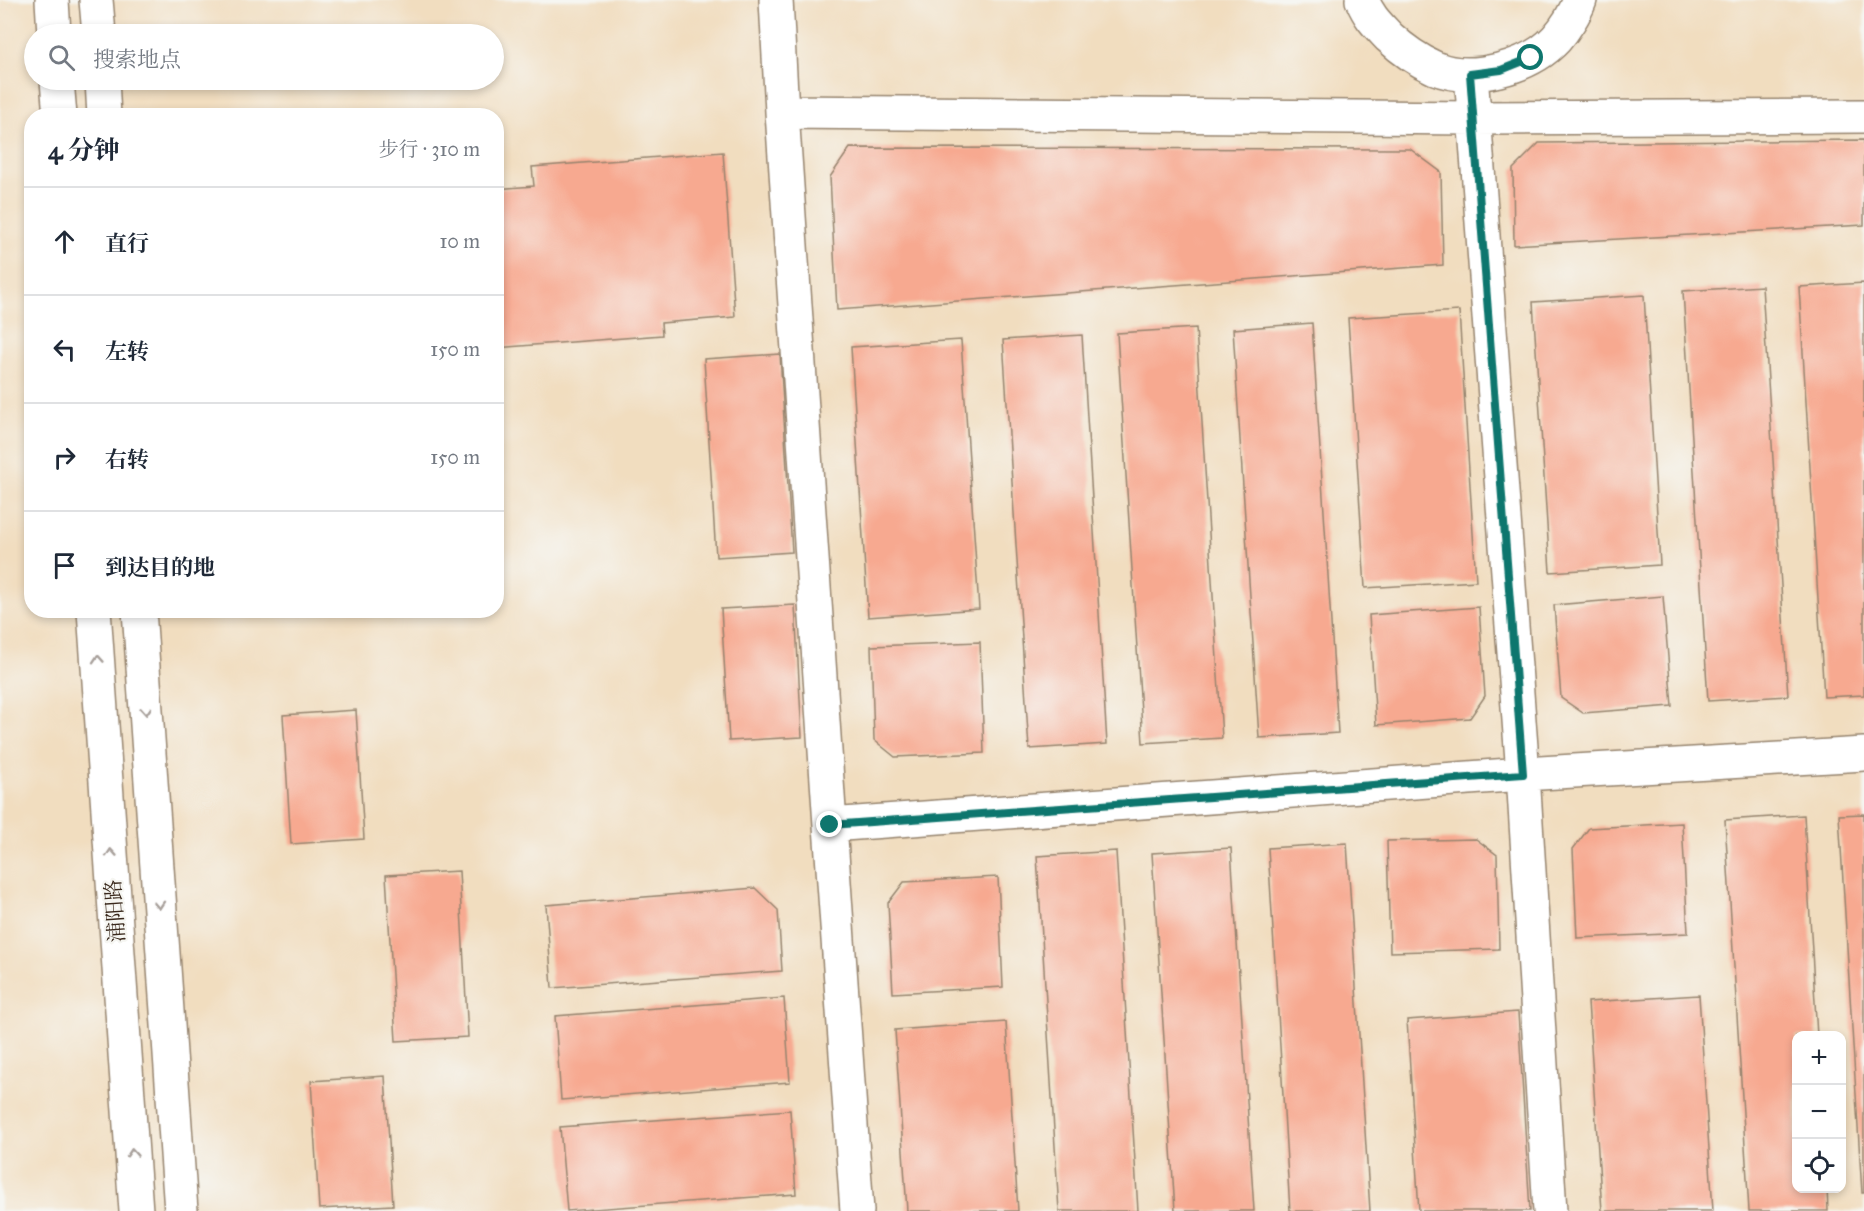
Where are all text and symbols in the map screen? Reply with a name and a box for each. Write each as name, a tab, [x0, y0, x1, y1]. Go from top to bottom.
search box	[24, 24, 504, 90]
icon: search	[45, 41, 78, 74]
route start	[1517, 44, 1543, 70]
text: 搜索地点	[93, 46, 181, 73]
text: 4 分钟	[48, 134, 120, 166]
text: 步行 · 310 m	[378, 137, 480, 161]
icon: ahead	[48, 225, 81, 258]
text: 10 m	[439, 229, 480, 253]
text: 直行	[105, 230, 149, 257]
icon: left	[48, 333, 81, 366]
text: 150 m	[430, 337, 480, 361]
text: 左转	[105, 338, 149, 365]
icon: right	[48, 441, 81, 474]
text: 150 m	[430, 445, 480, 469]
text: 右转	[105, 446, 149, 473]
icon: arrive	[48, 549, 81, 582]
text: 到达目的地	[105, 554, 215, 581]
one-way arrow	[91, 654, 104, 663]
one-way arrow	[139, 706, 152, 715]
route end	[816, 811, 842, 837]
one-way arrow	[105, 849, 118, 858]
street label: 浦阳路	[100, 879, 130, 943]
one-way arrow	[153, 901, 166, 910]
map controls	[1792, 1031, 1846, 1193]
button: +	[1792, 1031, 1846, 1085]
button: −	[1792, 1085, 1846, 1139]
button: locate	[1792, 1139, 1846, 1193]
one-way arrow	[126, 1148, 139, 1157]

